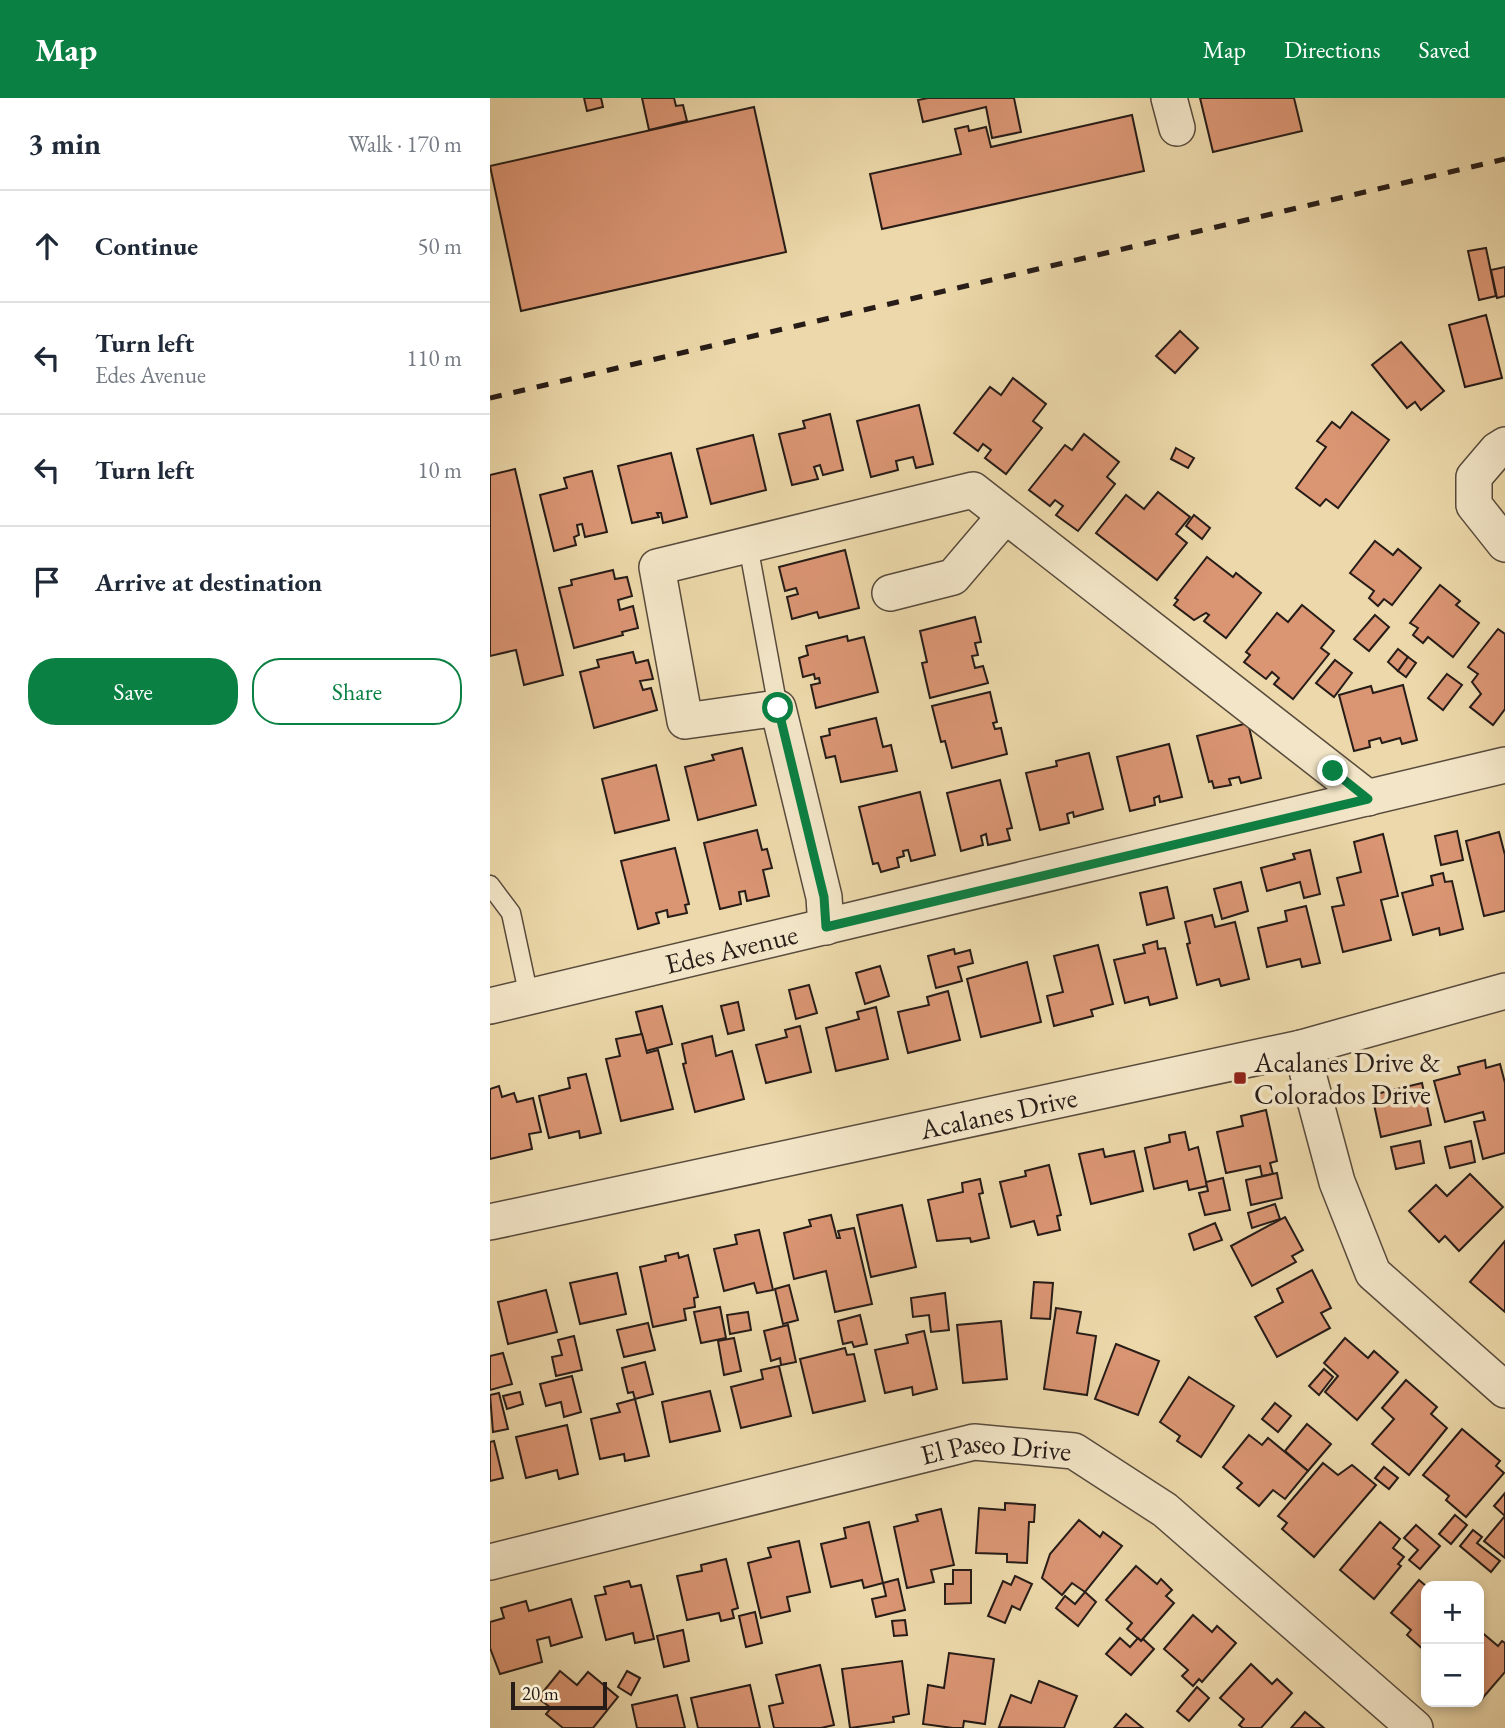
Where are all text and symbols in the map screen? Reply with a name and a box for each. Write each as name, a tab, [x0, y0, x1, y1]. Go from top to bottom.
text: Map	[35, 28, 97, 71]
text: Map	[1203, 34, 1246, 65]
text: Directions	[1284, 34, 1381, 65]
text: Saved	[1419, 34, 1470, 65]
text: 3 min	[28, 124, 101, 163]
text: Walk · 170 m	[348, 129, 462, 159]
icon: ahead	[28, 227, 66, 265]
text: Continue	[95, 229, 198, 263]
text: 50 m	[417, 231, 462, 261]
text: Turn left	[95, 326, 194, 360]
icon: left	[28, 339, 66, 377]
text: 110 m	[406, 343, 462, 373]
text: Edes Avenue	[95, 360, 206, 390]
icon: left	[28, 451, 66, 489]
text: Turn left	[95, 453, 194, 487]
text: 10 m	[417, 455, 462, 485]
icon: arrive	[28, 563, 66, 601]
text: Arrive at destination	[95, 565, 322, 599]
button: Save	[28, 658, 238, 725]
button: Share	[252, 658, 462, 725]
route start	[762, 692, 793, 723]
route end	[1317, 755, 1348, 786]
street label: Edes Avenue	[661, 916, 801, 982]
place label: Acalanes Drive & Colorados Drive	[1253, 1044, 1440, 1112]
marker: Acalanes Drive & Colorados Drive	[1232, 1070, 1248, 1086]
street label: Acalanes Drive	[916, 1079, 1080, 1147]
street label: El Paseo Drive	[916, 1424, 1073, 1473]
map controls	[1421, 1581, 1484, 1707]
button: +	[1421, 1581, 1484, 1644]
button: −	[1421, 1644, 1484, 1707]
scale bar	[511, 1679, 607, 1711]
text: 20 m	[522, 1681, 559, 1706]

